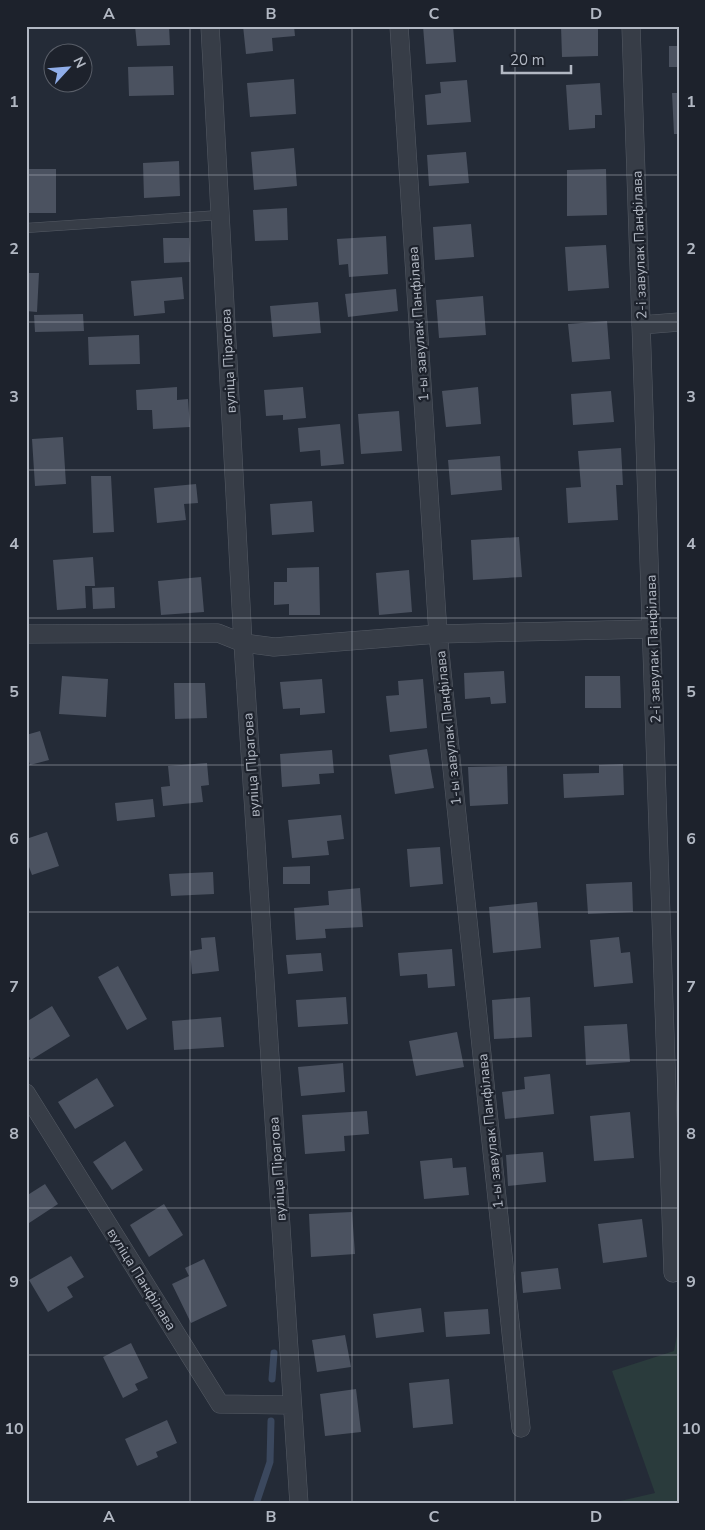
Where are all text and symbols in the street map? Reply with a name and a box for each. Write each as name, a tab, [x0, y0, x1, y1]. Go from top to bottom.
text: A	[103, 3, 115, 25]
text: B	[265, 3, 277, 25]
text: C	[429, 3, 440, 25]
text: D	[590, 3, 602, 25]
north arrow	[42, 42, 92, 92]
scale bar	[502, 42, 571, 74]
text: 20 m	[510, 50, 545, 70]
text: N	[68, 54, 90, 71]
text: 1	[9, 91, 19, 113]
text: 1	[686, 91, 696, 113]
street label: 2-і завулак Панфілава	[627, 170, 652, 320]
text: 2	[9, 238, 19, 260]
text: 2	[686, 238, 696, 260]
street label: 1-ы завулак Панфілава	[404, 246, 433, 402]
street label: вуліца Пірагова	[216, 308, 241, 414]
text: 3	[9, 386, 19, 408]
text: 3	[686, 386, 696, 408]
text: 4	[9, 533, 19, 555]
text: 4	[686, 533, 696, 555]
street label: 2-і завулак Панфілава	[641, 574, 666, 724]
street label: 1-ы завулак Панфілава	[431, 650, 466, 806]
text: 5	[9, 681, 19, 703]
text: 5	[686, 681, 696, 703]
street label: вуліца Пірагова	[238, 712, 265, 818]
text: 6	[9, 828, 19, 850]
text: 6	[686, 828, 696, 850]
text: 7	[9, 976, 19, 998]
text: 7	[686, 976, 696, 998]
street label: 1-ы завулак Панфілава	[473, 1053, 508, 1209]
street label: вуліца Пірагова	[264, 1116, 291, 1222]
text: 8	[9, 1123, 19, 1145]
text: 8	[686, 1123, 696, 1145]
street label: вуліца Панфілава	[102, 1225, 181, 1334]
text: 9	[9, 1271, 19, 1293]
text: 9	[686, 1271, 696, 1293]
text: 10	[4, 1418, 24, 1440]
text: 10	[681, 1418, 701, 1440]
text: A	[103, 1506, 115, 1528]
text: B	[265, 1506, 277, 1528]
text: C	[429, 1506, 440, 1528]
text: D	[590, 1506, 602, 1528]

